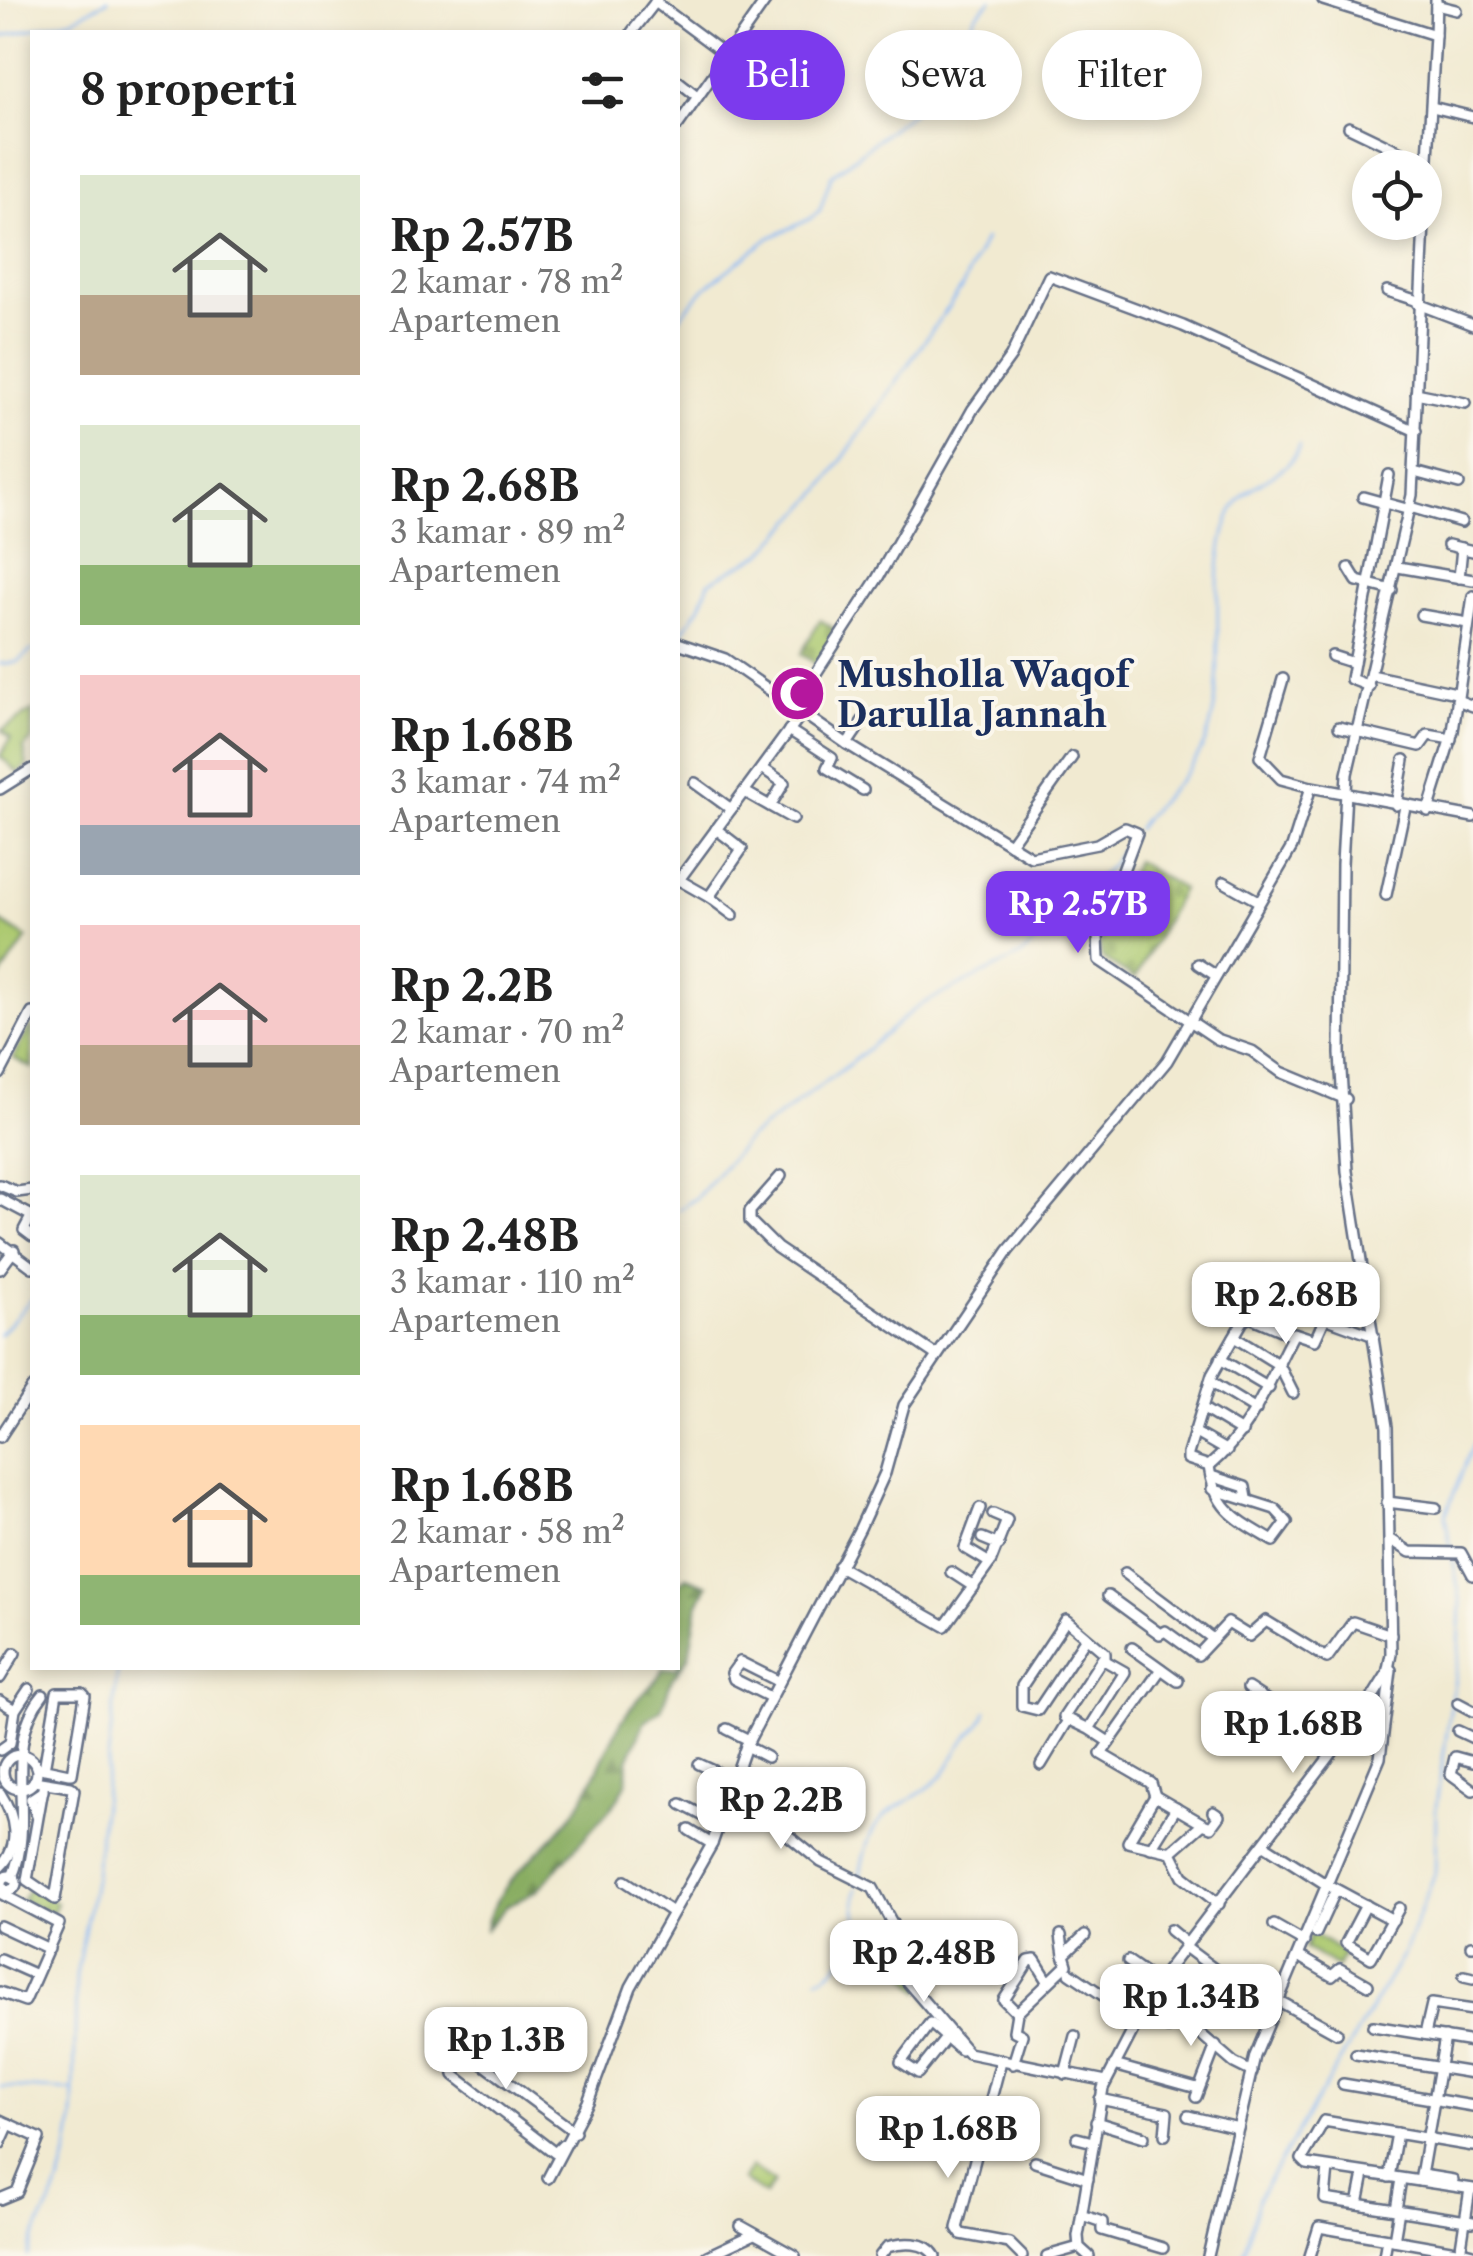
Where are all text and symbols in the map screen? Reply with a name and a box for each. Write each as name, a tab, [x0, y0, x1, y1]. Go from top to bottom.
chip: Beli	[710, 30, 845, 120]
chip: Sewa	[865, 30, 1022, 120]
chip: Filter	[1042, 30, 1202, 120]
icon: filters	[575, 63, 630, 118]
text: 8 properti	[80, 64, 297, 116]
map controls	[1352, 150, 1442, 240]
button: locate	[1352, 150, 1442, 240]
text: Rp 2.57B	[390, 210, 574, 262]
icon: home	[160, 215, 280, 335]
text: 2 kamar · 78 m²	[390, 262, 623, 301]
text: Apartemen	[390, 301, 561, 340]
text: Rp 2.68B	[390, 460, 580, 512]
icon: home	[160, 465, 280, 585]
text: 3 kamar · 89 m²	[390, 512, 626, 551]
text: Apartemen	[390, 551, 561, 590]
place label: Musholla Waqof Darulla Jannah	[837, 653, 1135, 736]
mosque icon: Musholla Waqof Darulla Jannah	[768, 664, 828, 724]
text: Rp 1.68B	[390, 710, 574, 762]
icon: home	[160, 715, 280, 835]
text: 3 kamar · 74 m²	[390, 762, 621, 801]
text: Apartemen	[390, 801, 561, 840]
pin: Rp 2.57B	[975, 871, 1181, 956]
text: Rp 2.57B	[1008, 884, 1148, 923]
text: Rp 2.2B	[390, 960, 553, 1012]
icon: home	[160, 965, 280, 1085]
text: 2 kamar · 70 m²	[390, 1012, 625, 1051]
text: Apartemen	[390, 1051, 561, 1090]
text: Rp 2.48B	[390, 1210, 579, 1262]
icon: home	[160, 1215, 280, 1335]
text: 3 kamar · 110 m²	[390, 1262, 635, 1301]
pin: Rp 2.68B	[1183, 1262, 1389, 1347]
text: Rp 2.68B	[1214, 1275, 1358, 1314]
text: Apartemen	[390, 1301, 561, 1340]
text: Rp 1.68B	[390, 1460, 574, 1512]
icon: home	[160, 1465, 280, 1585]
text: 2 kamar · 58 m²	[390, 1512, 625, 1551]
text: Apartemen	[390, 1551, 561, 1590]
pin: Rp 1.68B	[1190, 1691, 1396, 1776]
text: Rp 1.68B	[1223, 1704, 1363, 1743]
pin: Rp 2.2B	[689, 1767, 873, 1852]
text: Rp 2.2B	[719, 1780, 843, 1819]
pin: Rp 2.48B	[821, 1920, 1027, 2005]
text: Rp 2.48B	[852, 1933, 996, 1972]
pin: Rp 1.34B	[1088, 1964, 1294, 2049]
text: Rp 1.34B	[1122, 1977, 1260, 2016]
pin: Rp 1.3B	[414, 2007, 598, 2092]
text: Rp 1.3B	[446, 2020, 566, 2059]
pin: Rp 1.68B	[845, 2096, 1051, 2181]
text: Rp 1.68B	[878, 2109, 1018, 2148]

